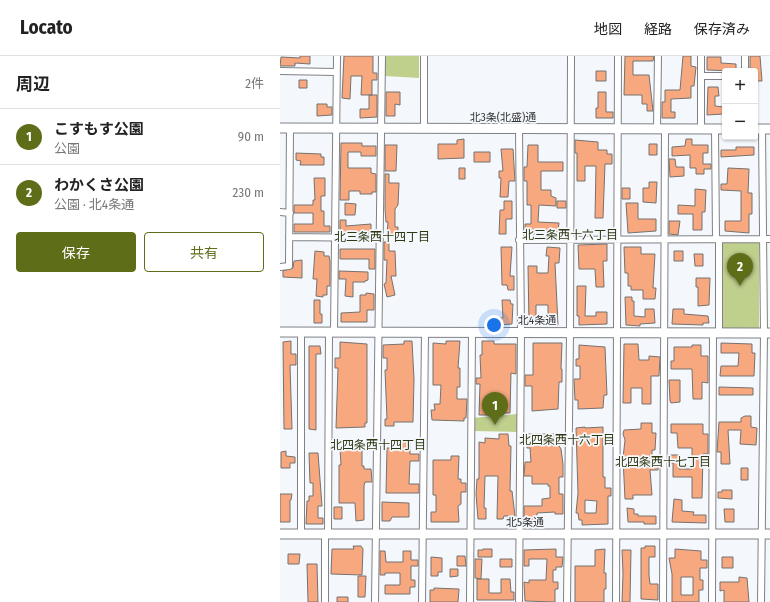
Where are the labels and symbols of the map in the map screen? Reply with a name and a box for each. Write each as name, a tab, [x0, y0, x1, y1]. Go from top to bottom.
street label: 北3条(北盛)通	[470, 111, 536, 124]
district label: 北三条西十六丁目	[522, 228, 618, 242]
district label: 北三条西十四丁目	[334, 230, 430, 244]
pin: 2	[727, 253, 753, 286]
street label: 北4条通	[518, 314, 556, 327]
your location	[484, 315, 504, 335]
pin: 1	[482, 392, 508, 425]
district label: 北四条西十六丁目	[519, 433, 615, 447]
district label: 北四条西十四丁目	[330, 438, 426, 452]
district label: 北四条西十七丁目	[615, 455, 711, 469]
street label: 北5条通	[506, 516, 544, 529]

